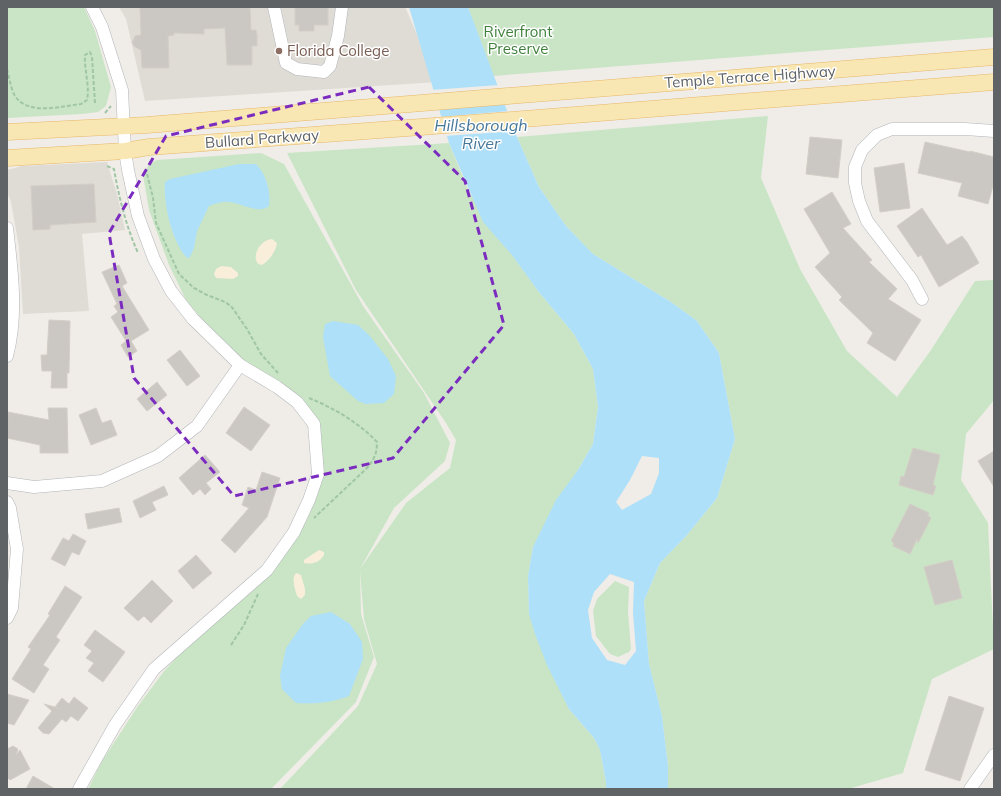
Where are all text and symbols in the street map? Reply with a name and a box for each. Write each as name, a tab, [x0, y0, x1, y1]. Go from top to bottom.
park label: Riverfront Preserve	[484, 22, 552, 58]
place label: Florida College	[287, 41, 389, 60]
marker: Florida College	[274, 46, 284, 56]
street label: Temple Terrace Highway	[664, 61, 836, 92]
water label: Hillsborough River	[434, 115, 528, 153]
street label: Bullard Parkway	[204, 125, 320, 152]

